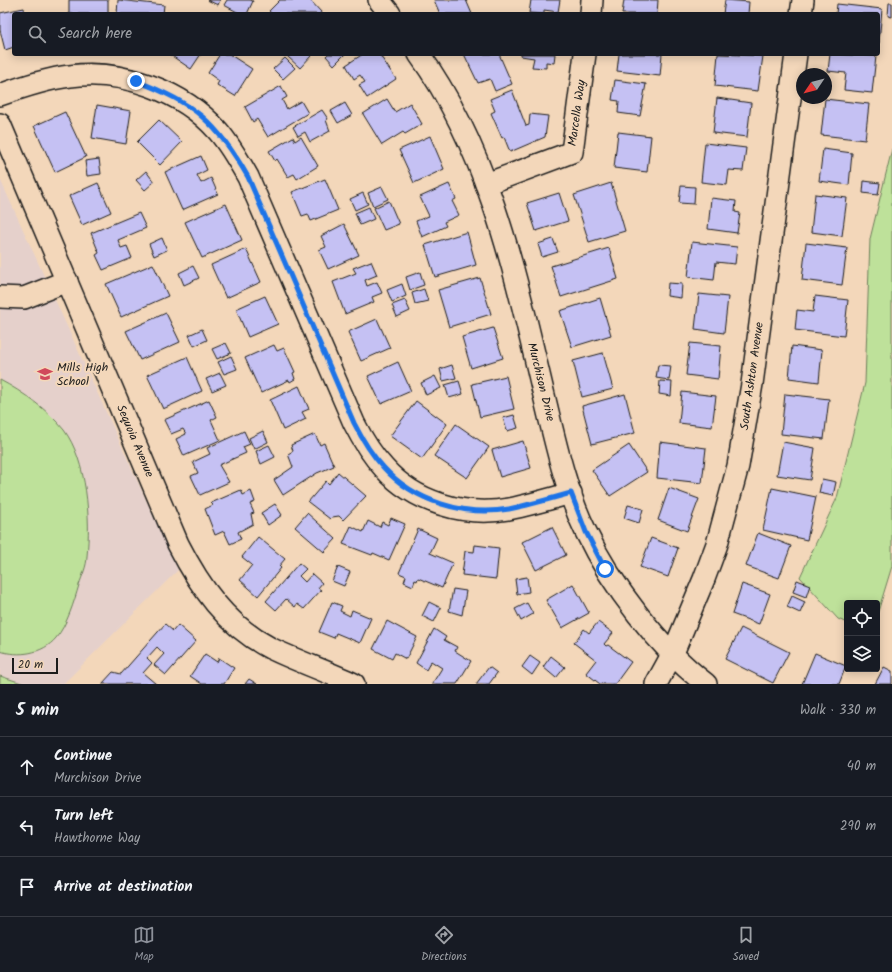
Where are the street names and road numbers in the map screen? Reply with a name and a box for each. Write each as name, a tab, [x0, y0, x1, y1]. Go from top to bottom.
street label: Marcella Way	[563, 78, 591, 147]
street label: South Ashton Avenue	[735, 320, 769, 431]
street label: Murchison Drive	[522, 341, 560, 424]
street label: Sequoia Avenue	[111, 402, 159, 481]

